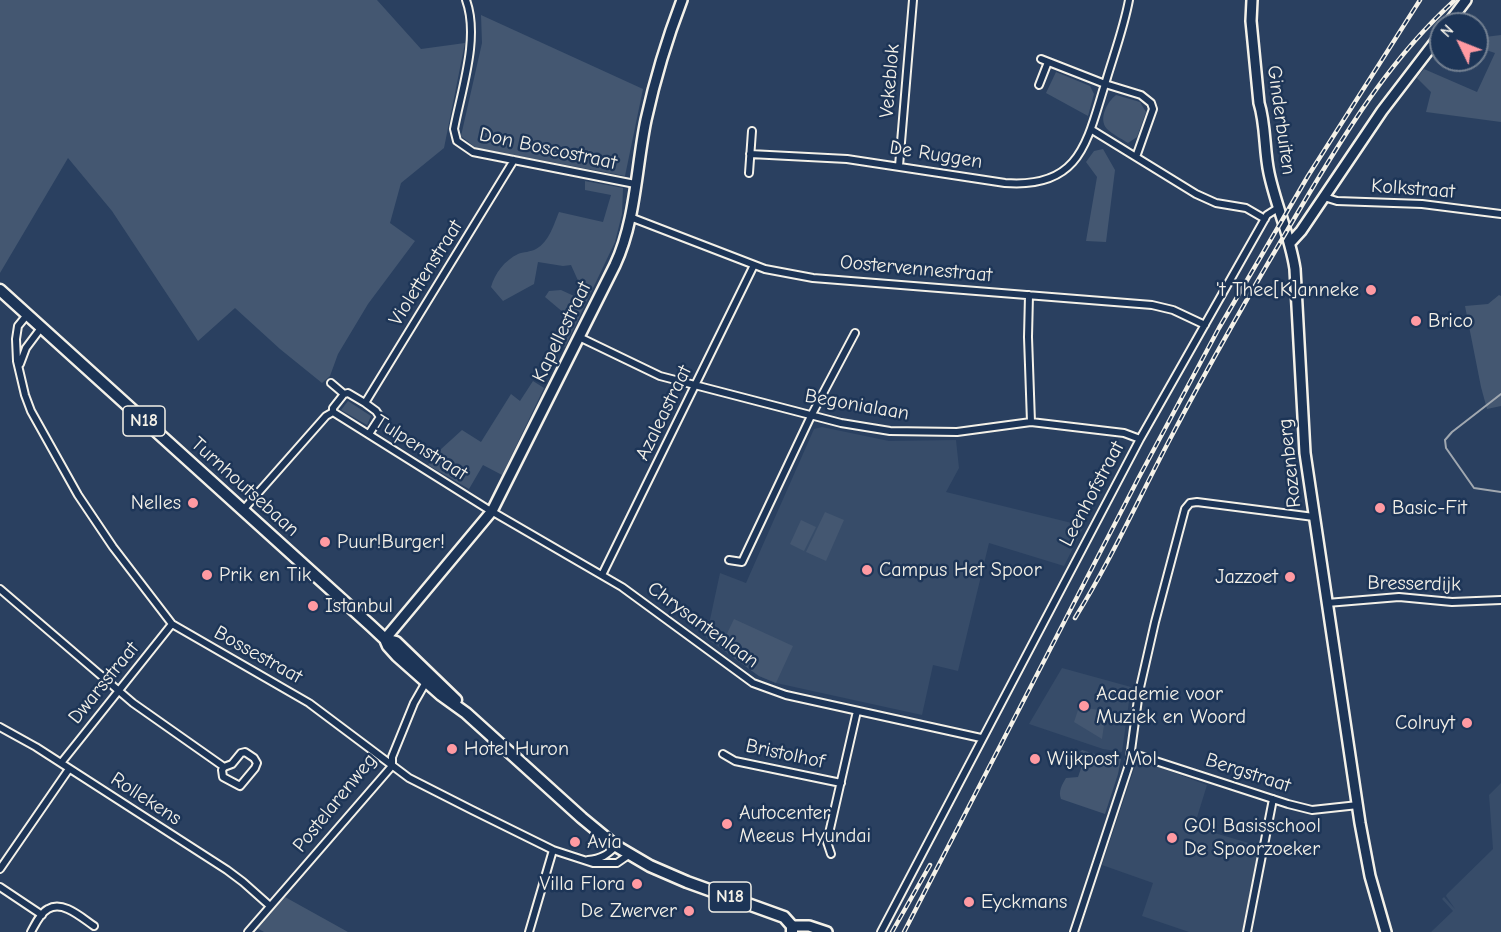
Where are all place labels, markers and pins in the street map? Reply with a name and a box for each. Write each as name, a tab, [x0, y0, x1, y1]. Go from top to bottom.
place label: 't Thee[K]anneke	[1216, 278, 1359, 302]
marker: 't Thee[K]anneke	[1364, 283, 1378, 297]
place label: Brico	[1428, 309, 1473, 333]
marker: Brico	[1409, 314, 1423, 328]
place label: Nelles	[131, 491, 181, 515]
marker: Nelles	[186, 496, 200, 510]
place label: Basic-Fit	[1392, 496, 1467, 520]
marker: Basic-Fit	[1373, 501, 1387, 515]
place label: Puur!Burger!	[337, 530, 445, 554]
marker: Puur!Burger!	[318, 535, 332, 549]
place label: Campus Het Spoor	[879, 558, 1042, 582]
place label: Prik en Tik	[219, 563, 311, 587]
marker: Campus Het Spoor	[860, 563, 874, 577]
place label: Jazzoet	[1215, 565, 1278, 589]
marker: Prik en Tik	[200, 568, 214, 582]
marker: Jazzoet	[1283, 570, 1297, 584]
place label: Istanbul	[325, 594, 393, 618]
marker: Istanbul	[306, 599, 320, 613]
place label: Academie voor Muziek en Woord	[1096, 682, 1246, 729]
marker: Academie voor Muziek en Woord	[1077, 699, 1091, 713]
place label: Colruyt	[1395, 711, 1455, 735]
marker: Colruyt	[1460, 716, 1474, 730]
place label: Hotel Huron	[464, 737, 569, 761]
marker: Hotel Huron	[445, 742, 459, 756]
place label: Wijkpost Mol	[1047, 747, 1157, 771]
marker: Wijkpost Mol	[1028, 752, 1042, 766]
place label: Autocenter Meeus Hyundai	[739, 801, 871, 848]
place label: GO! Basisschool De Spoorzoeker	[1184, 814, 1321, 861]
marker: Autocenter Meeus Hyundai	[720, 817, 734, 831]
place label: Avia	[587, 830, 622, 854]
marker: GO! Basisschool De Spoorzoeker	[1165, 831, 1179, 845]
marker: Avia	[568, 835, 582, 849]
place label: Villa Flora	[540, 872, 625, 896]
marker: Villa Flora	[630, 877, 644, 891]
place label: Eyckmans	[981, 890, 1067, 914]
marker: Eyckmans	[962, 895, 976, 909]
place label: De Zwerver	[581, 899, 677, 923]
marker: De Zwerver	[682, 904, 696, 918]

